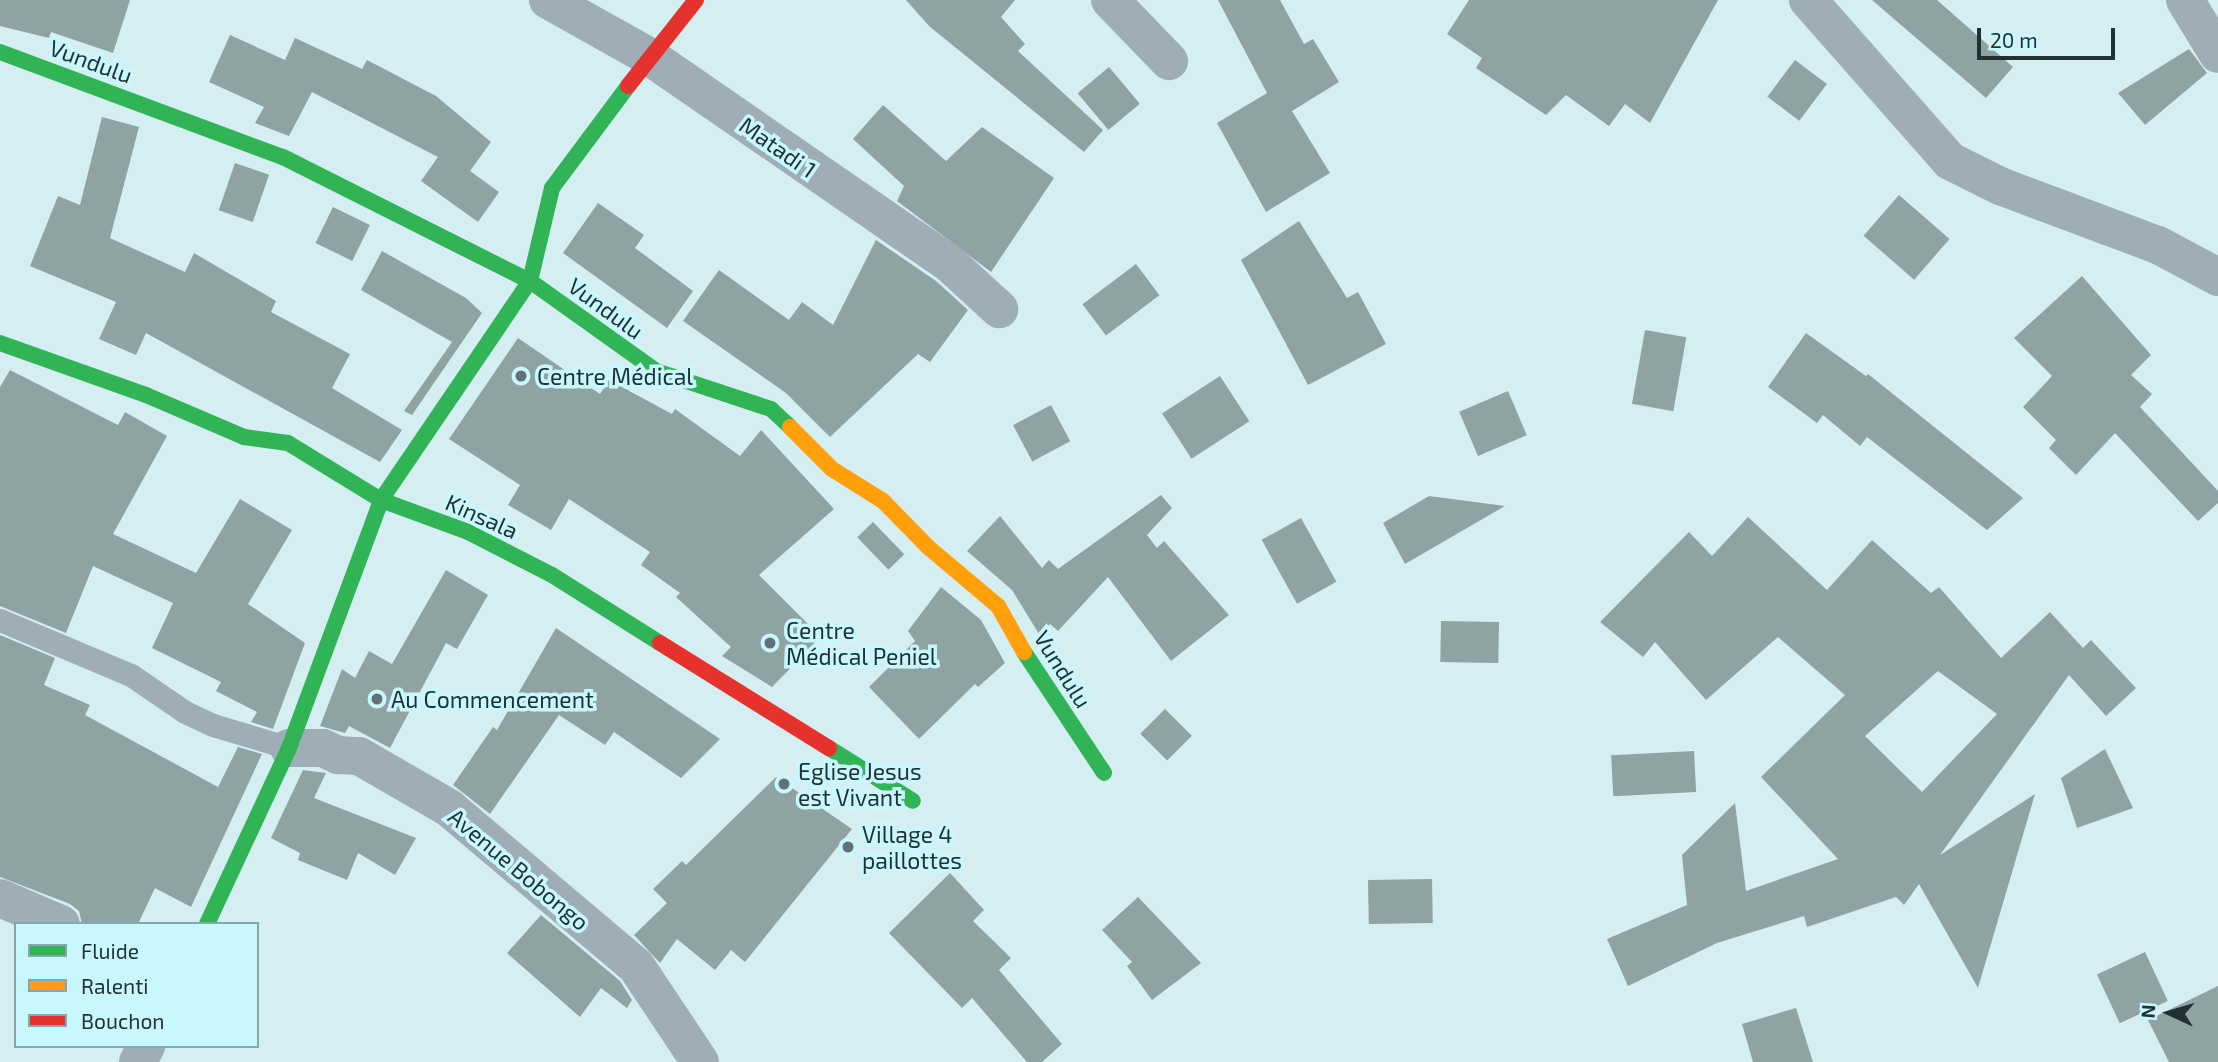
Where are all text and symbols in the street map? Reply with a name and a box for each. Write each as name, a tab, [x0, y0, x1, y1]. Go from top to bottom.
scale bar	[1980, 14, 2118, 58]
text: 20 m	[1990, 27, 2038, 52]
street label: Vundulu	[46, 33, 136, 89]
street label: Matadi 1	[734, 111, 822, 183]
street label: Vundulu	[563, 272, 649, 344]
place label: Centre Médical	[537, 362, 693, 390]
marker: Centre Médical	[511, 366, 531, 386]
street label: Kinsala	[441, 488, 523, 544]
place label: Centre Médical Peniel	[786, 616, 937, 670]
street label: Vundulu	[1028, 625, 1098, 713]
marker: Centre Médical Peniel	[760, 633, 780, 653]
place label: Au Commencement	[391, 685, 594, 713]
marker: Au Commencement	[369, 691, 385, 707]
place label: Eglise Jesus est Vivant	[798, 757, 922, 811]
marker: Eglise Jesus est Vivant	[776, 776, 792, 792]
street label: Avenue Bobongo	[443, 802, 595, 936]
place label: Village 4 paillottes	[862, 820, 962, 874]
marker: Village 4 paillottes	[840, 839, 856, 855]
legend	[14, 922, 259, 1048]
text: Fluide	[81, 938, 139, 963]
text: Ralenti	[81, 973, 148, 998]
north arrow	[2134, 978, 2204, 1048]
text: N	[2136, 1004, 2160, 1019]
text: Bouchon	[81, 1008, 165, 1033]

